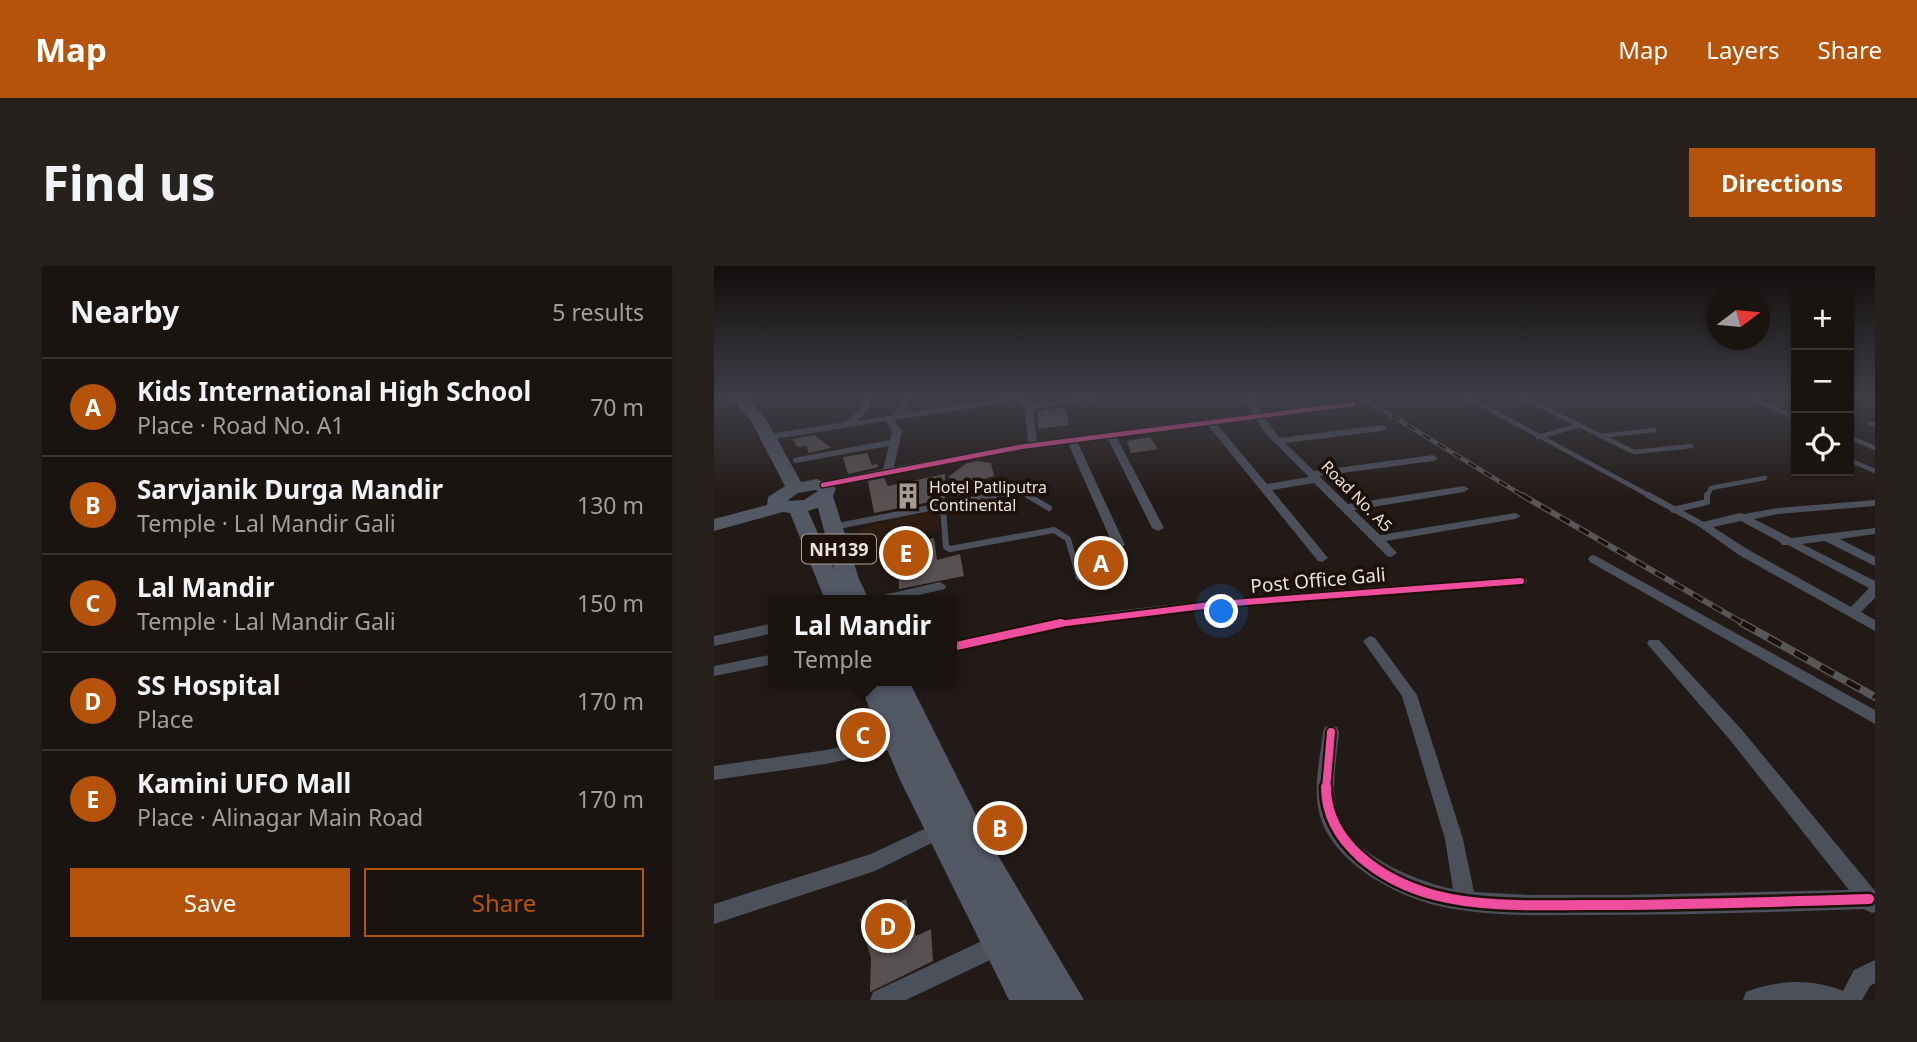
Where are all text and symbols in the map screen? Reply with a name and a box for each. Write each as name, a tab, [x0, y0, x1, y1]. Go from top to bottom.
text: Map	[35, 27, 107, 72]
text: Map	[1618, 33, 1668, 66]
text: Layers	[1706, 33, 1780, 66]
text: Share	[1818, 33, 1882, 66]
button: Directions	[1689, 148, 1875, 217]
text: Find us	[42, 149, 216, 215]
north arrow	[1707, 287, 1770, 350]
map controls	[1791, 287, 1854, 476]
button: +	[1791, 287, 1854, 350]
text: Nearby	[70, 291, 179, 332]
text: 5 results	[552, 296, 644, 328]
button: −	[1791, 350, 1854, 413]
text: Kids International High School	[137, 373, 531, 409]
text: A	[85, 391, 101, 423]
text: 70 m	[590, 391, 644, 423]
text: Place · Road No. A1	[137, 409, 345, 441]
button: locate	[1791, 413, 1854, 476]
street label: Road No. A5	[1317, 456, 1397, 536]
text: Sarvjanik Durga Mandir	[137, 471, 443, 507]
place label: Hotel Patliputra Continental	[929, 476, 1047, 516]
building icon: Hotel Patliputra Continental	[893, 481, 923, 511]
text: B	[85, 489, 101, 521]
text: 130 m	[577, 489, 644, 521]
text: Temple · Lal Mandir Gali	[137, 507, 396, 539]
pin: E	[883, 527, 929, 579]
road number: NH139	[802, 534, 876, 564]
pin: A	[1078, 537, 1124, 589]
street label: Post Office Gali	[1249, 561, 1387, 599]
text: Lal Mandir	[137, 569, 274, 605]
text: C	[86, 587, 100, 619]
text: 150 m	[577, 587, 644, 619]
your location	[1204, 594, 1238, 628]
popup	[768, 595, 957, 686]
text: Temple · Lal Mandir Gali	[137, 605, 396, 637]
text: Lal Mandir	[794, 607, 931, 643]
text: Temple	[794, 643, 873, 675]
text: SS Hospital	[137, 667, 280, 703]
text: D	[85, 685, 101, 717]
text: 170 m	[577, 685, 644, 717]
text: Place	[137, 703, 194, 735]
pin: C	[840, 709, 886, 761]
text: Kamini UFO Mall	[137, 765, 351, 801]
text: E	[87, 783, 99, 815]
text: 170 m	[577, 783, 644, 815]
text: Place · Alinagar Main Road	[137, 801, 423, 833]
pin: B	[977, 802, 1023, 854]
button: Save	[70, 868, 350, 937]
button: Share	[364, 868, 644, 937]
pin: D	[865, 900, 911, 952]

